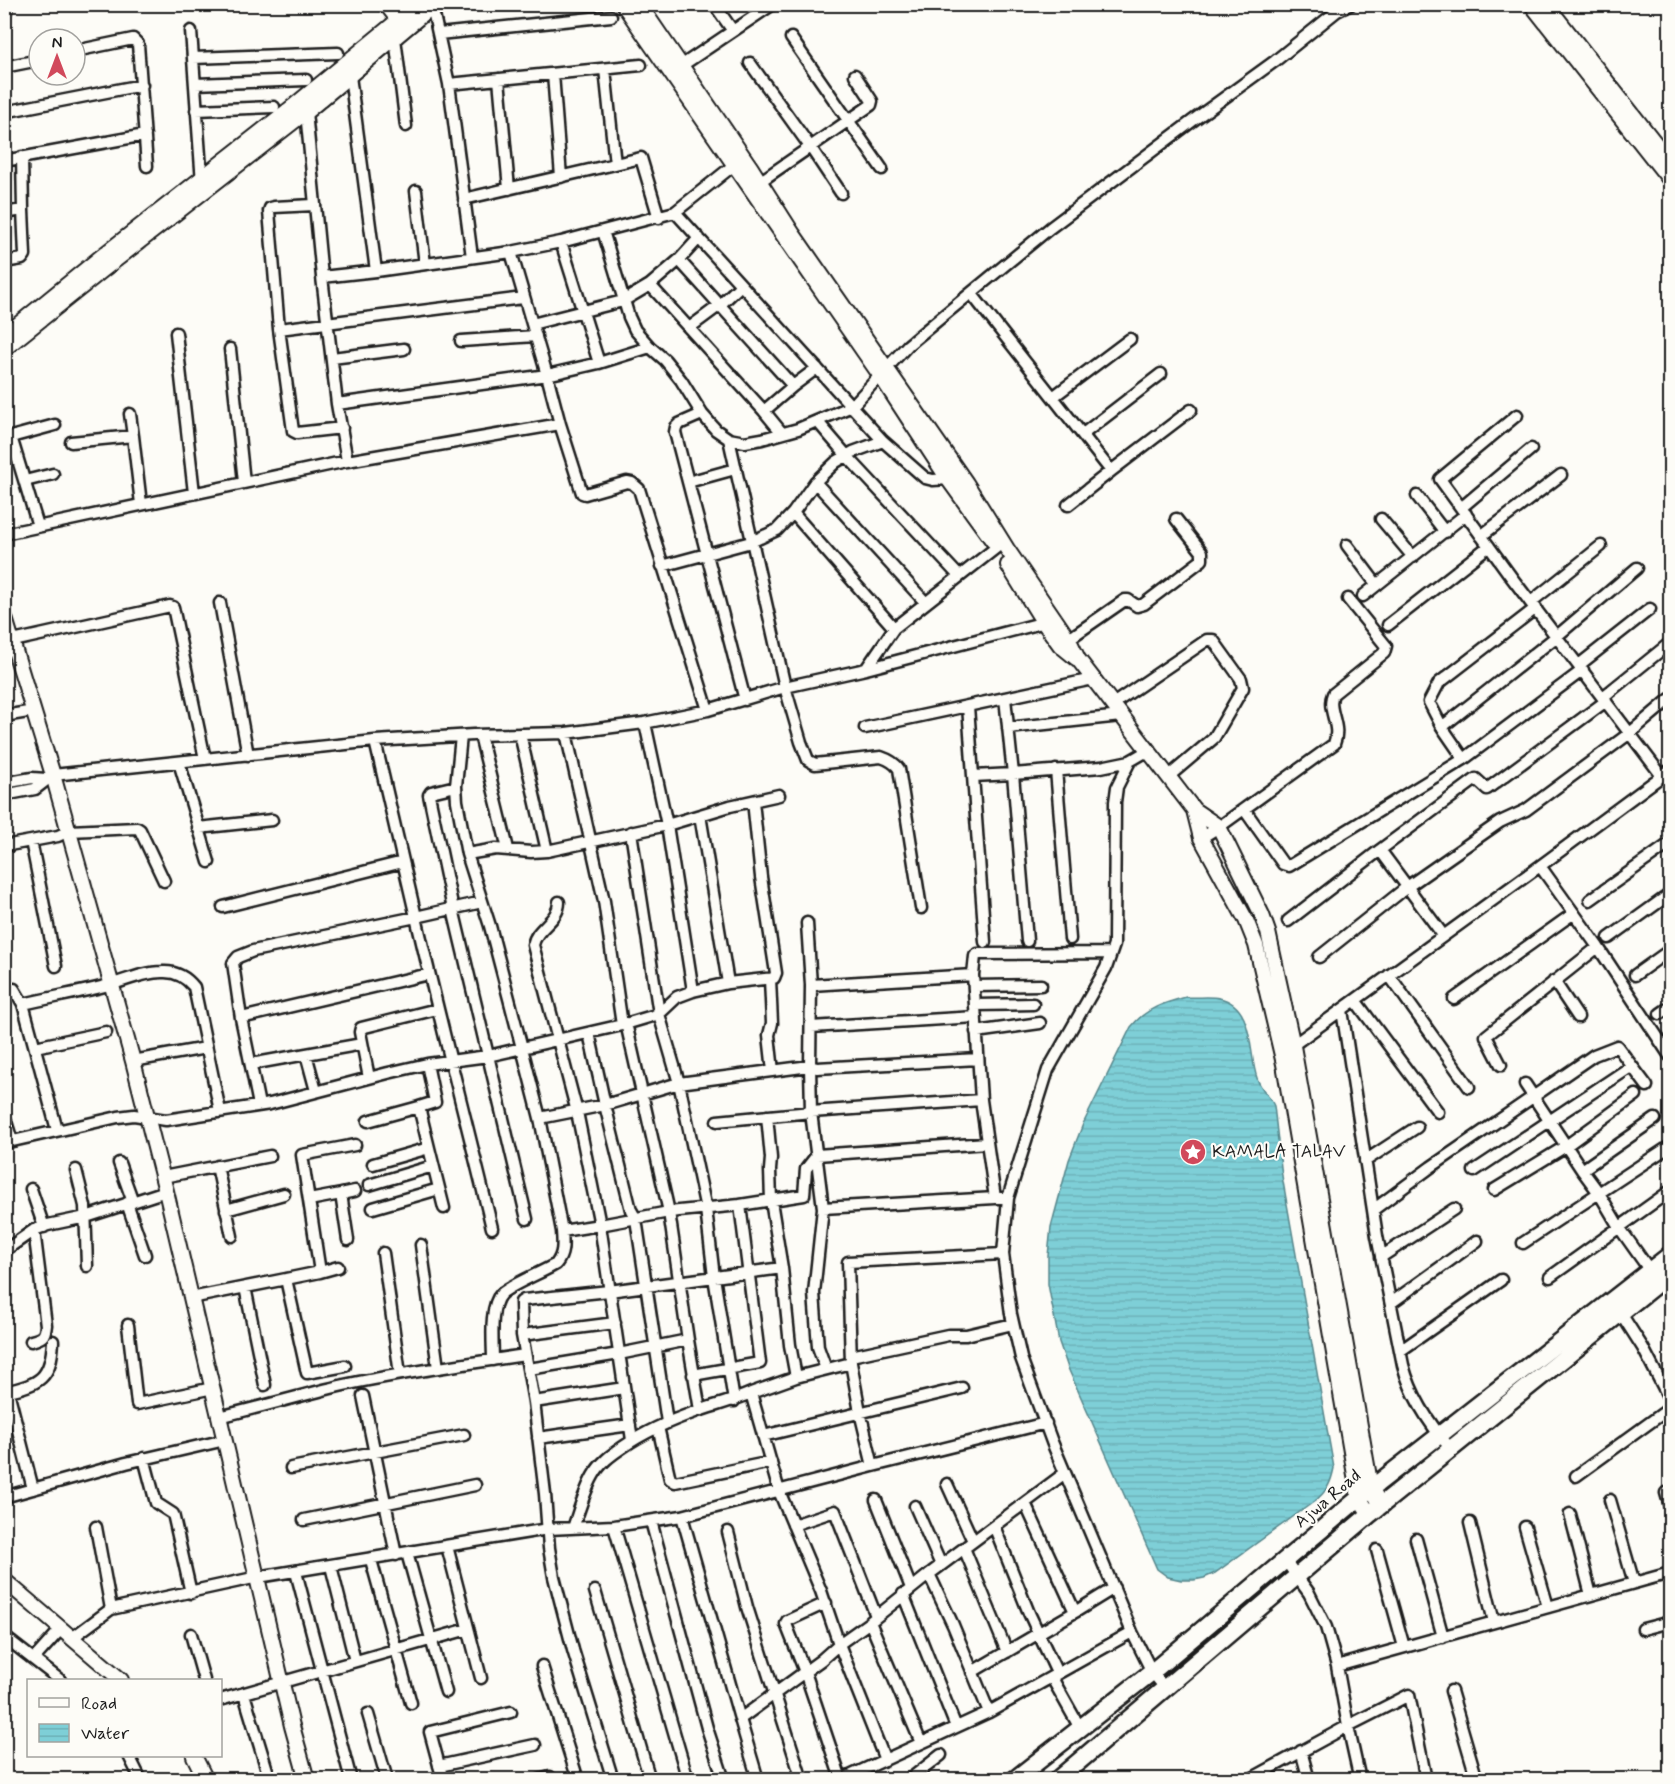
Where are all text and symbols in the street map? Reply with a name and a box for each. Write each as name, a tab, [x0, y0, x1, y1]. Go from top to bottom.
north arrow	[27, 27, 87, 87]
text: N	[52, 33, 62, 54]
place icon: KAMALA TALAV	[1178, 1137, 1208, 1167]
place label: KAMALA TALAV	[1212, 1140, 1346, 1164]
street label: Ajwa Road	[1290, 1464, 1366, 1534]
legend	[27, 1679, 222, 1757]
text: Road	[81, 1692, 117, 1716]
text: Water	[81, 1722, 130, 1746]

